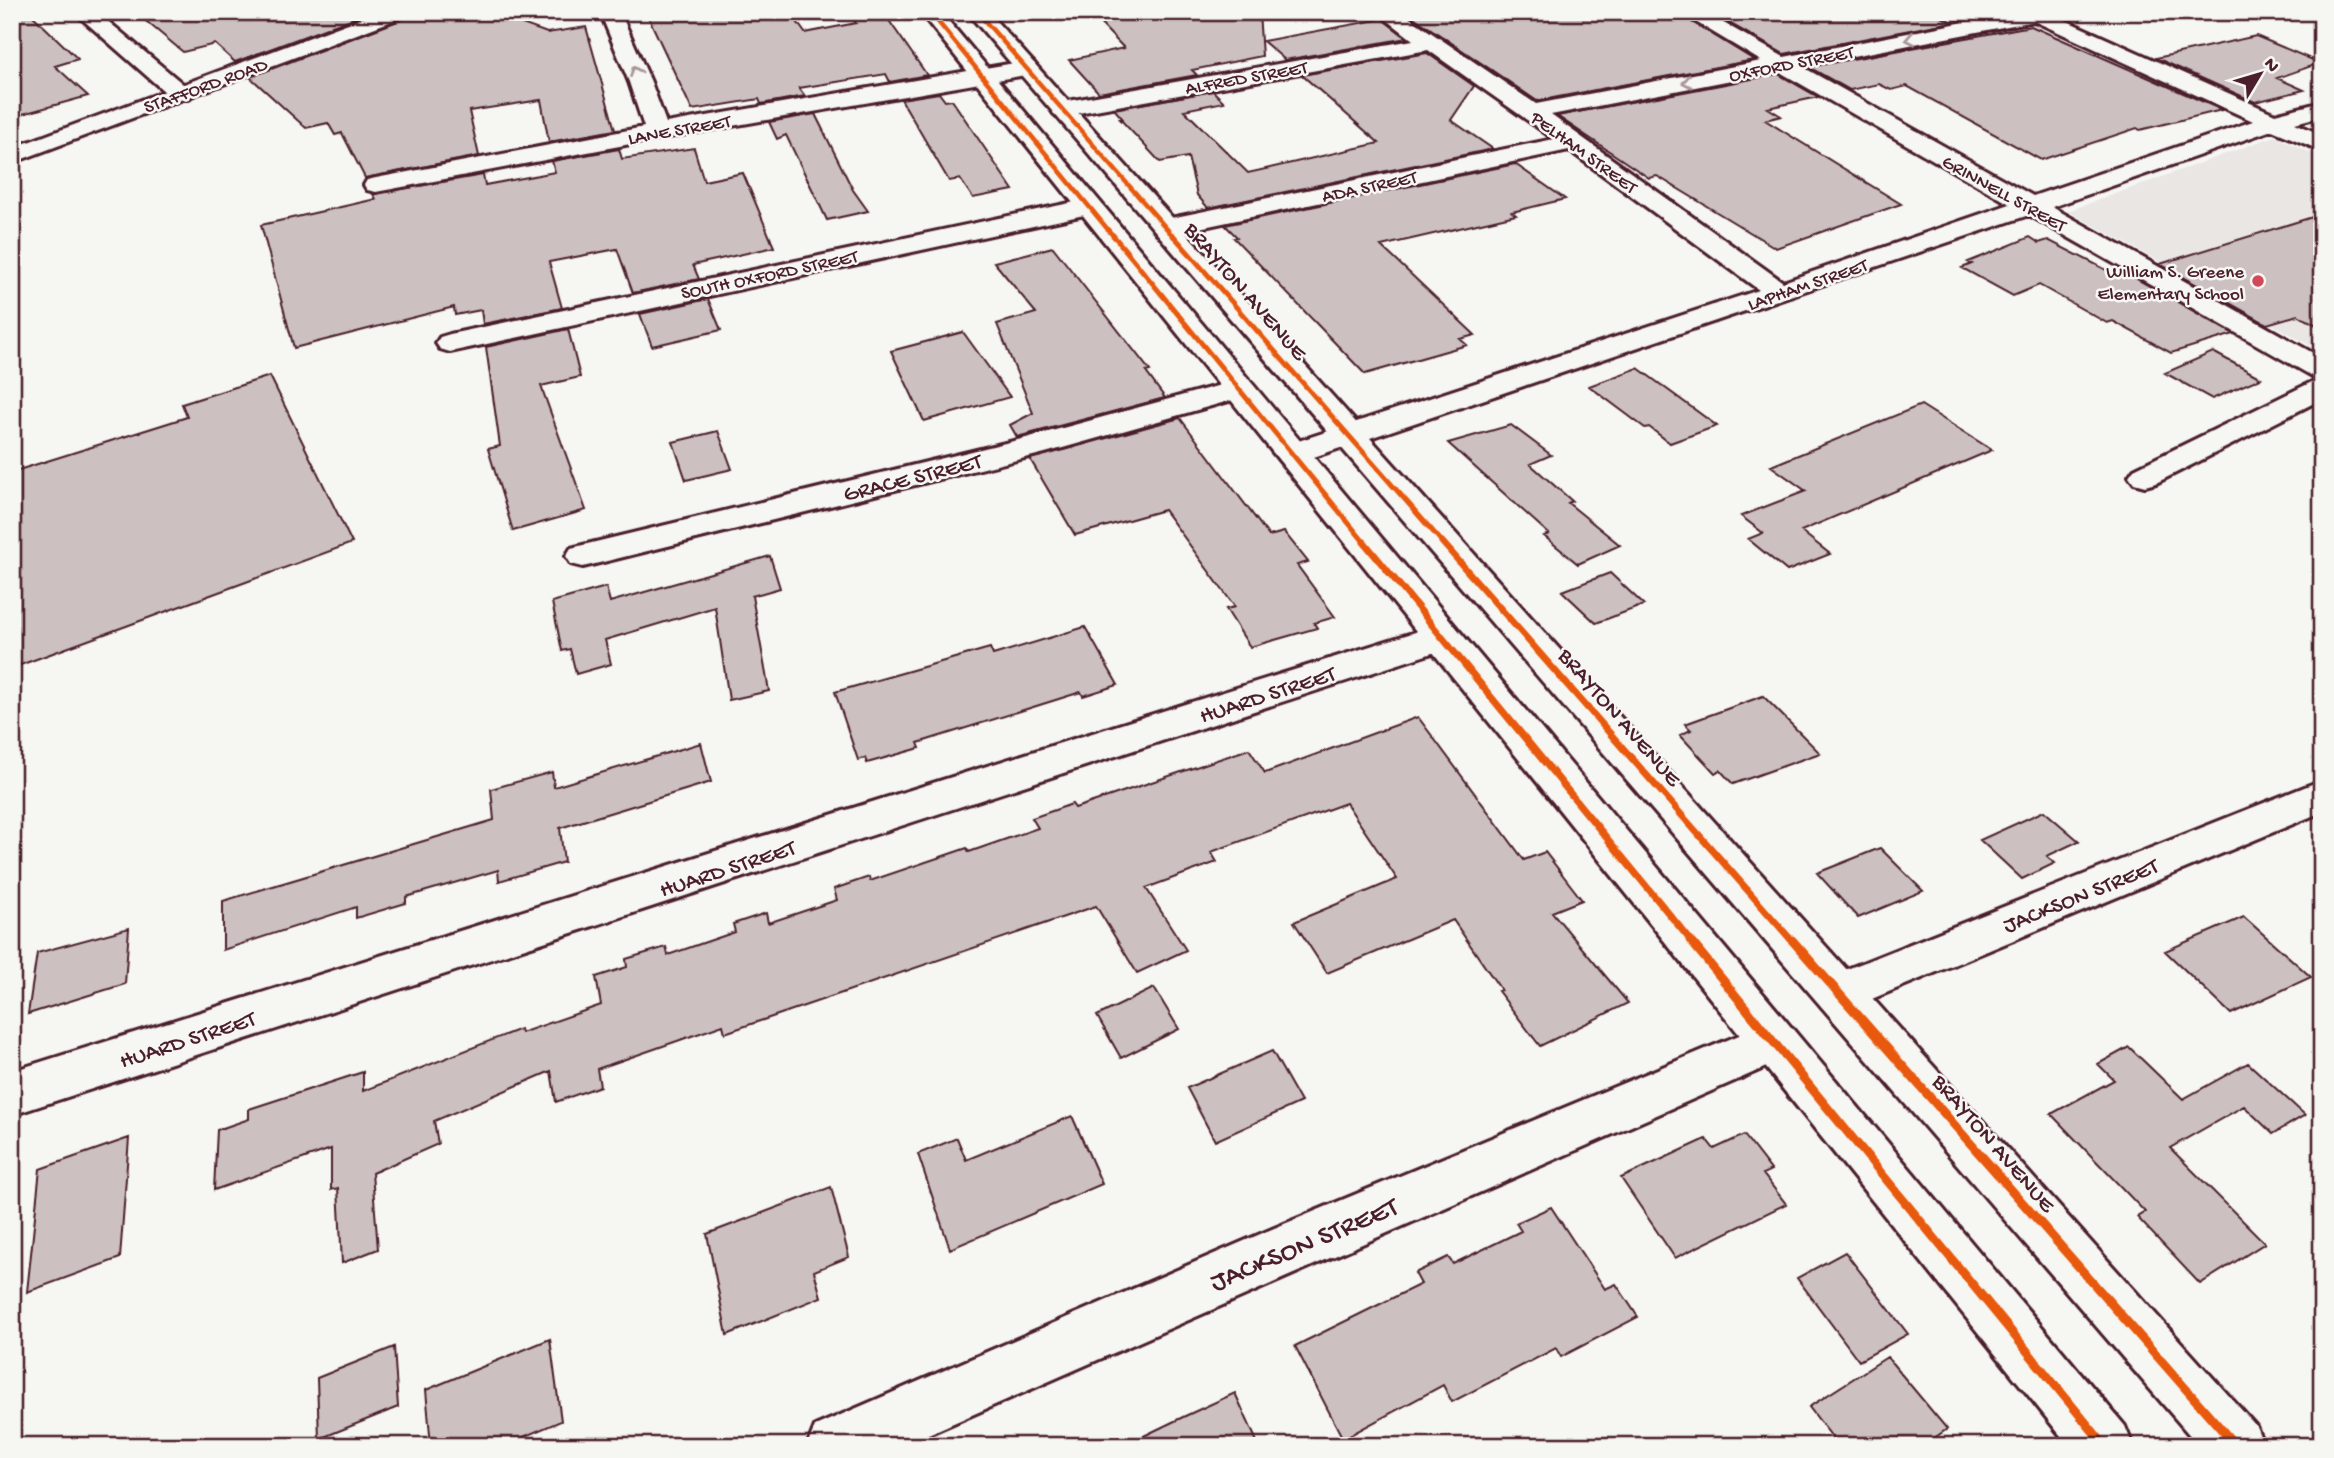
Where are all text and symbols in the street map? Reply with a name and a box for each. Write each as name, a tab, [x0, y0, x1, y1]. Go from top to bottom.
one-way arrow	[1904, 31, 1916, 46]
north arrow	[2226, 38, 2296, 108]
street label: OXFORD STREET	[1727, 42, 1857, 89]
street label: STAFFORD ROAD	[141, 54, 272, 120]
text: N	[2258, 54, 2284, 78]
street label: ALFRED STREET	[1184, 57, 1310, 102]
one-way arrow	[630, 66, 644, 78]
one-way arrow	[1681, 74, 1693, 89]
street label: PELHAM STREET	[1524, 107, 1641, 201]
street label: LANE STREET	[626, 111, 733, 152]
street label: GRINNELL STREET	[1937, 151, 2070, 239]
street label: ADA STREET	[1320, 167, 1420, 210]
street label: BRAYTON AVENUE	[1176, 217, 1313, 368]
street label: SOUTH OXFORD STREET	[679, 246, 861, 306]
street label: LAPHAM STREET	[1745, 255, 1872, 318]
place label: William S. Greene Elementary School	[2098, 262, 2244, 307]
marker: William S. Greene Elementary School	[2250, 273, 2266, 289]
street label: GRACE STREET	[841, 449, 986, 510]
street label: BRAYTON AVENUE	[1550, 643, 1687, 794]
street label: HUARD STREET	[1197, 661, 1341, 731]
street label: HUARD STREET	[657, 835, 801, 905]
street label: JACKSON STREET	[2000, 853, 2164, 941]
street label: HUARD STREET	[117, 1006, 261, 1076]
street label: BRAYTON AVENUE	[1924, 1069, 2061, 1220]
street label: JACKSON STREET	[1206, 1191, 1405, 1301]

